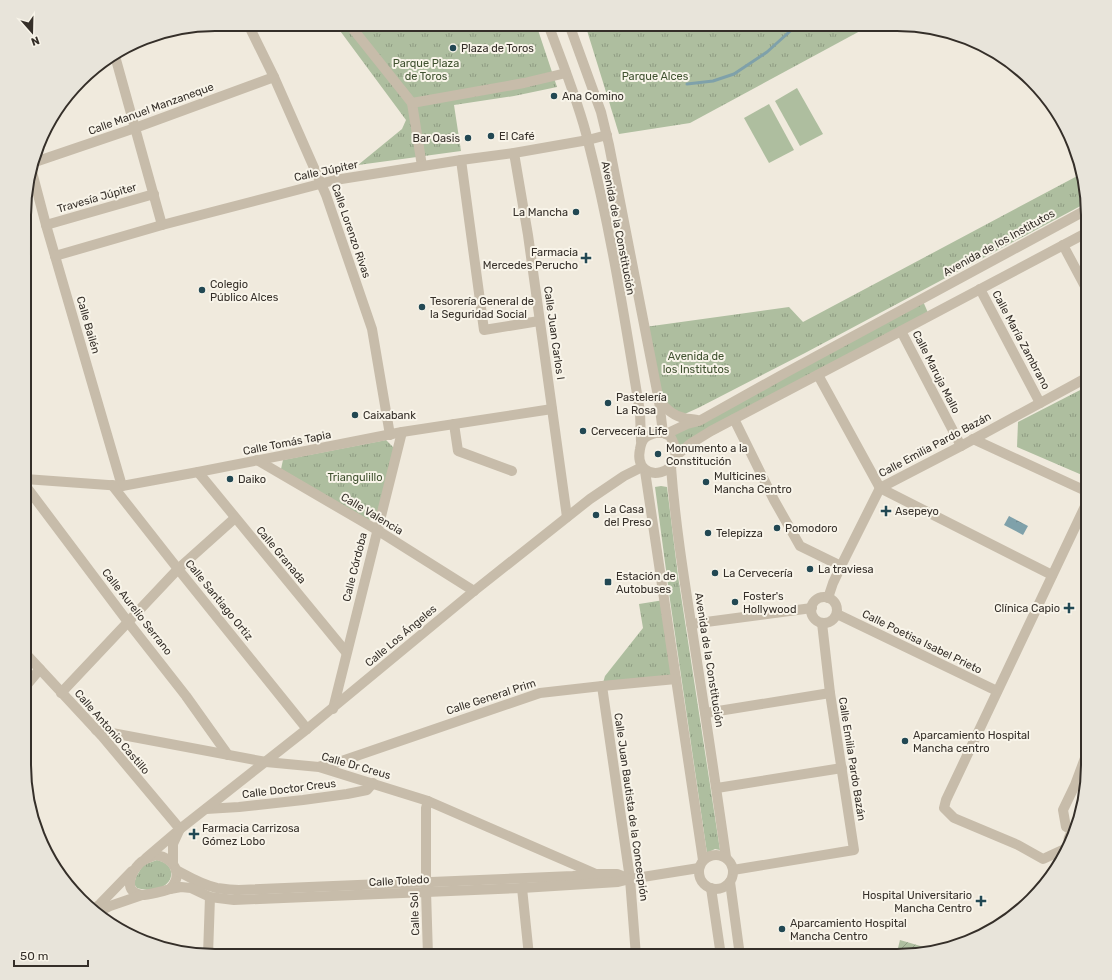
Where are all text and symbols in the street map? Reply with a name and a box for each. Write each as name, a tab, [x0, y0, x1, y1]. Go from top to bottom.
north arrow	[12, 12, 52, 52]
text: N	[29, 33, 41, 48]
place label: Plaza de Toros	[461, 42, 534, 55]
marker: Plaza de Toros	[448, 43, 458, 53]
park label: Parque Plaza de Toros	[393, 57, 459, 83]
park label: Parque Alces	[622, 70, 689, 83]
street label: Calle Manuel Manzaneque	[87, 80, 215, 138]
place label: Ana Comino	[562, 90, 624, 103]
marker: Ana Comino	[549, 91, 559, 101]
place label: El Café	[499, 130, 535, 143]
marker: El Café	[486, 131, 496, 141]
place label: Bar Oasis	[413, 132, 460, 145]
marker: Bar Oasis	[463, 133, 473, 143]
street label: Calle Júpiter	[293, 158, 360, 184]
street label: Avenida de la Constitución	[599, 160, 637, 296]
street label: Travesía Júpiter	[56, 180, 139, 216]
street label: Calle Lorenzo Rivas	[329, 182, 373, 280]
place label: La Mancha	[513, 206, 568, 219]
marker: La Mancha	[571, 207, 581, 217]
street label: Avenida de los Institutos	[941, 207, 1057, 279]
place label: Farmacia Mercedes Perucho	[483, 246, 578, 272]
marker: Farmacia Mercedes Perucho	[581, 253, 591, 263]
place label: Colegio Público Alces	[210, 278, 279, 304]
marker: Colegio Público Alces	[197, 285, 207, 295]
street label: Calle Juan Carlos I	[541, 285, 567, 381]
street label: Calle María Zambrano	[989, 288, 1053, 392]
street label: Calle Bailén	[74, 295, 102, 355]
place label: Tesorería General de la Seguridad Social	[430, 295, 534, 321]
marker: Tesorería General de la Seguridad Social	[417, 302, 427, 312]
street label: Calle Maruja Mallo	[909, 328, 963, 416]
park label: Avenida de los Institutos	[663, 350, 730, 376]
place label: Pastelería La Rosa	[616, 391, 667, 417]
marker: Pastelería La Rosa	[603, 398, 613, 408]
place label: Caixabank	[363, 409, 416, 422]
marker: Caixabank	[350, 410, 360, 420]
street label: Calle Emilia Pardo Bazán	[877, 410, 993, 480]
place label: Cervecería Life	[591, 425, 668, 438]
marker: Cervecería Life	[578, 426, 588, 436]
street label: Calle Tomás Tapia	[242, 428, 332, 458]
place label: Monumento a la Constitución	[666, 442, 748, 468]
marker: Monumento a la Constitución	[653, 449, 663, 459]
place label: Multicines Mancha Centro	[714, 470, 792, 496]
park label: Triangulillo	[327, 471, 383, 484]
place label: Daiko	[238, 473, 266, 486]
marker: Daiko	[225, 474, 235, 484]
marker: Multicines Mancha Centro	[701, 477, 711, 487]
street label: Calle Valencia	[339, 490, 405, 538]
place label: La Casa del Preso	[604, 503, 651, 529]
marker: Asepeyo	[880, 505, 892, 517]
place label: Asepeyo	[895, 505, 939, 518]
marker: La Casa del Preso	[591, 510, 601, 520]
place label: Pomodoro	[785, 522, 838, 535]
marker: Pomodoro	[772, 523, 782, 533]
street label: Calle Granada	[253, 524, 309, 586]
place label: Telepizza	[716, 527, 763, 540]
marker: Telepizza	[703, 528, 713, 538]
street label: Calle Córdoba	[340, 531, 370, 603]
street label: Calle Santiago Ortiz	[183, 557, 256, 643]
place label: La traviesa	[818, 563, 874, 576]
marker: La traviesa	[805, 564, 815, 574]
street label: Calle Aurelio Serrano	[99, 566, 175, 658]
place label: La Cervecería	[723, 567, 793, 580]
marker: La Cervecería	[710, 568, 720, 578]
place label: Estación de Autobuses	[616, 570, 676, 596]
marker: Estación de Autobuses	[603, 577, 613, 587]
place label: Foster's Hollywood	[743, 590, 796, 616]
street label: Avenida de la Constitución	[692, 592, 726, 728]
marker: Foster's Hollywood	[730, 597, 740, 607]
street label: Calle Los Ángeles	[363, 602, 440, 670]
place label: Clínica Capio	[994, 602, 1060, 615]
marker: Clínica Capio	[1063, 602, 1075, 614]
street label: Calle Poetisa Isabel Prieto	[860, 607, 984, 677]
street label: Calle General Prim	[445, 676, 538, 718]
street label: Calle Antonio Castillo	[72, 687, 152, 777]
street label: Calle Emilia Pardo Bazán	[836, 696, 868, 822]
street label: Calle Juan Bautista de la Concecpión	[611, 712, 651, 902]
place label: Aparcamiento Hospital Mancha centro	[913, 729, 1030, 755]
marker: Aparcamiento Hospital Mancha centro	[900, 736, 910, 746]
street label: Calle Dr Creus	[320, 750, 393, 782]
street label: Calle Doctor Creus	[241, 777, 337, 801]
place label: Farmacia Carrizosa Gómez Lobo	[202, 822, 300, 848]
marker: Farmacia Carrizosa Gómez Lobo	[189, 829, 199, 839]
street label: Calle Toledo	[368, 873, 430, 889]
place label: Hospital Universitario Mancha Centro	[862, 889, 972, 915]
street label: Calle Sol	[408, 892, 422, 936]
marker: Hospital Universitario Mancha Centro	[975, 895, 987, 907]
place label: Aparcamiento Hospital Mancha Centro	[790, 917, 907, 943]
marker: Aparcamiento Hospital Mancha Centro	[777, 924, 787, 934]
scale bar	[14, 942, 88, 968]
text: 50 m	[20, 949, 48, 963]

